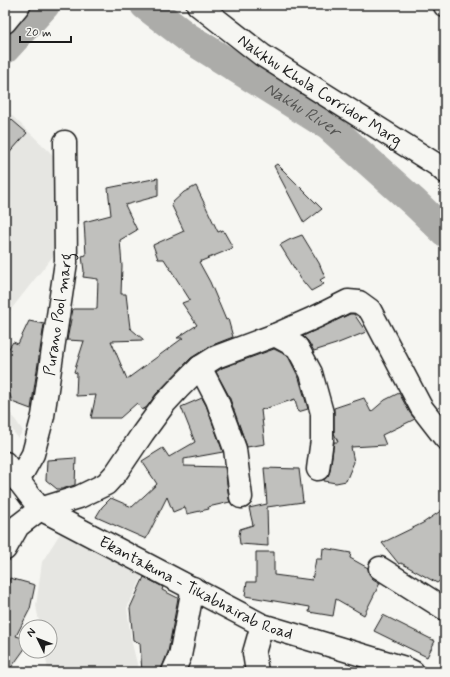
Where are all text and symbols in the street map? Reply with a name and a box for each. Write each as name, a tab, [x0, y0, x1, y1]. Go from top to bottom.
scale bar	[20, 18, 71, 44]
text: 20 m	[26, 25, 52, 41]
street label: Nakkhu Khola Corridor Marg	[233, 29, 406, 152]
water label: Nakhu River	[260, 77, 347, 144]
street label: Purano Pool marg	[39, 253, 77, 377]
street label: Ekantakuna - Tikabhairab Road	[95, 531, 296, 644]
north arrow	[18, 619, 58, 659]
text: N	[24, 625, 39, 640]

